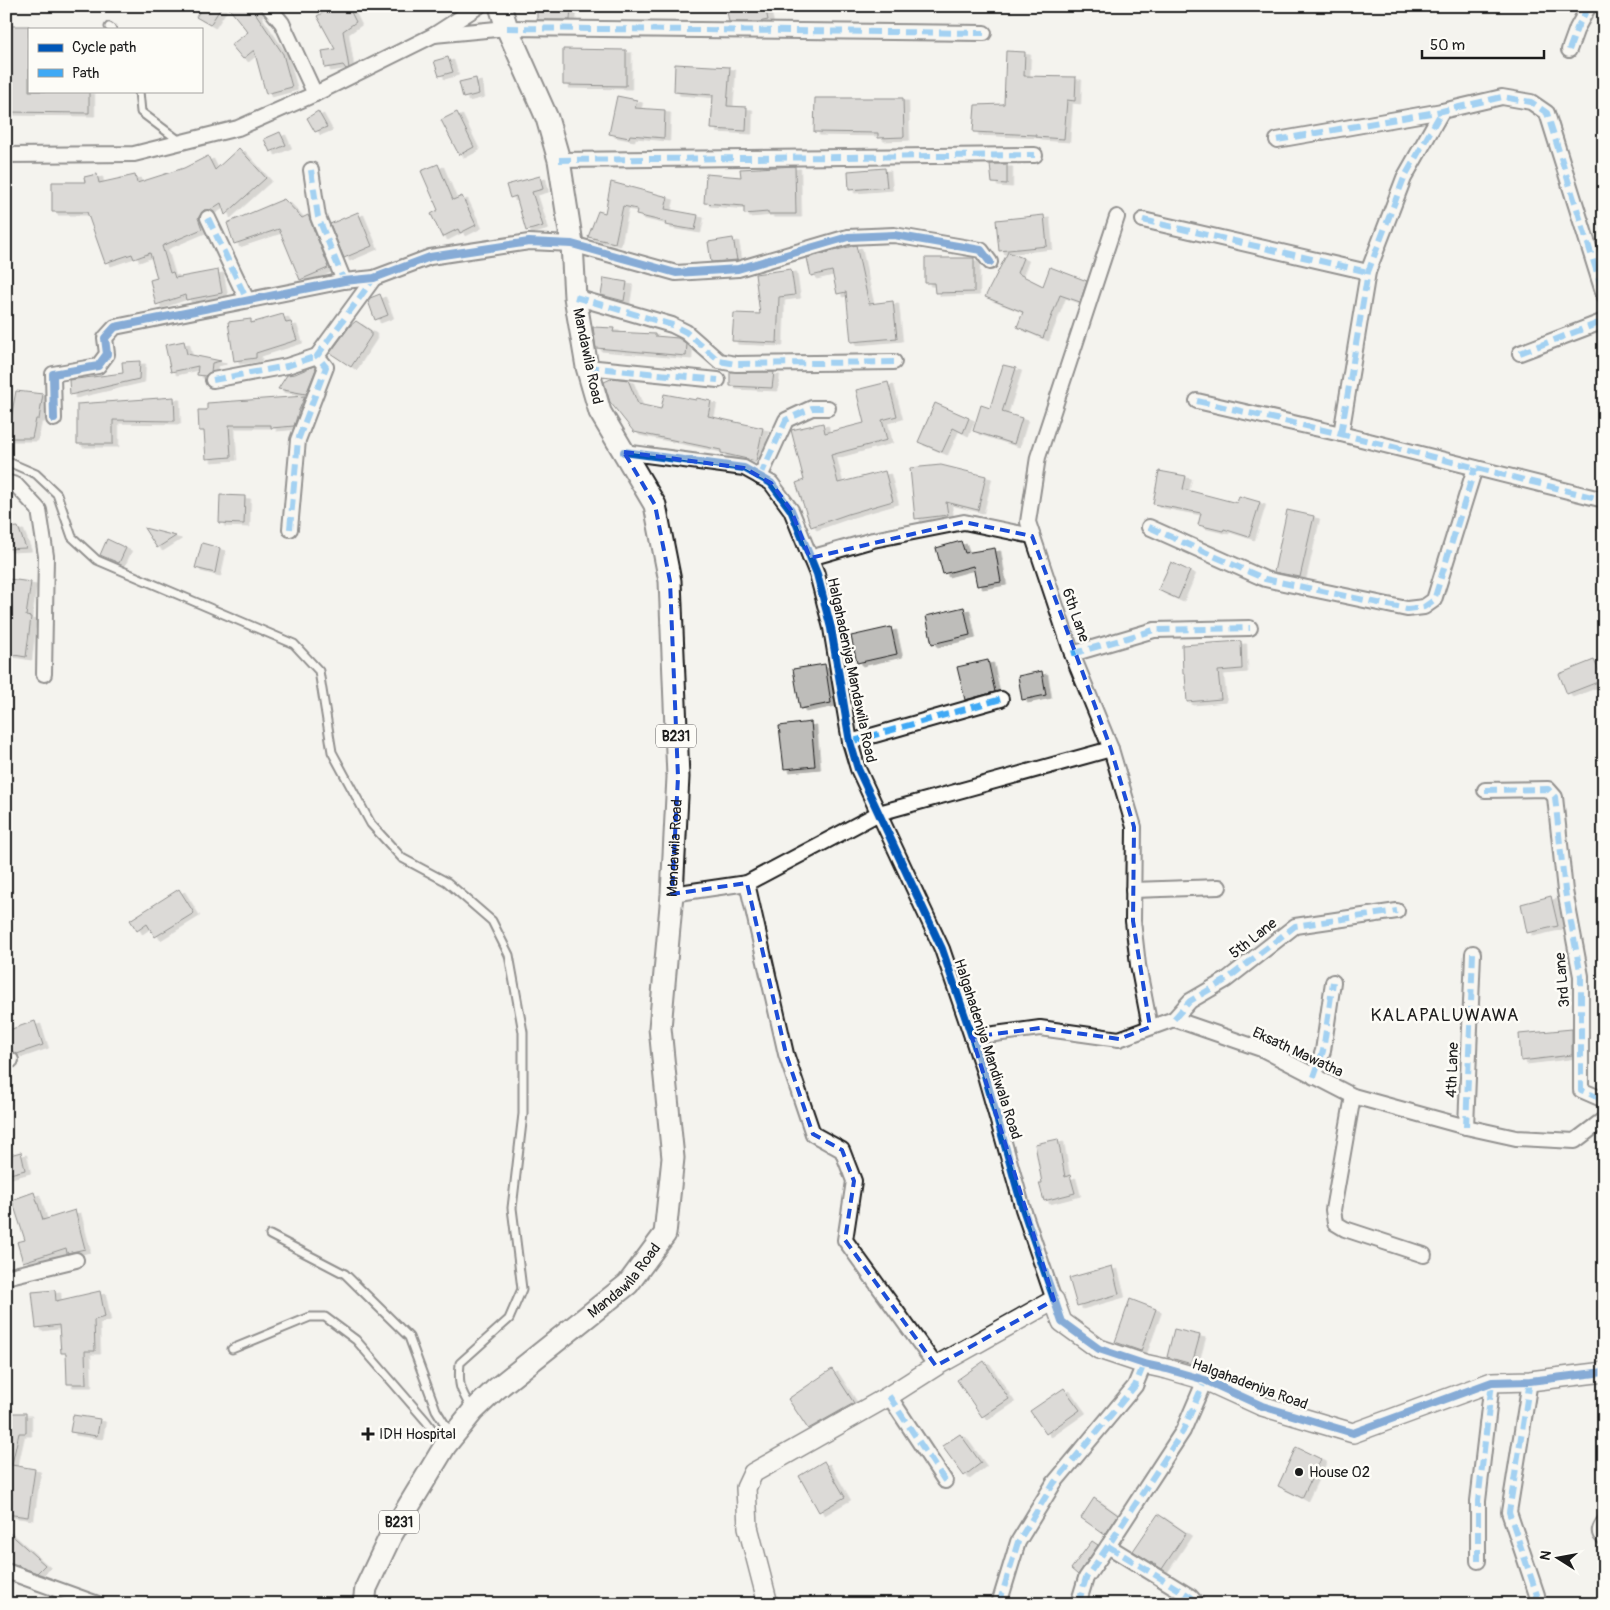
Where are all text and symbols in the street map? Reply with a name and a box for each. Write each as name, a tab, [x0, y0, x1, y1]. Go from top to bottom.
legend	[28, 28, 202, 92]
scale bar	[1422, 28, 1545, 60]
text: 50 m	[1430, 36, 1465, 55]
text: Cycle path	[72, 38, 136, 57]
text: Path	[72, 64, 99, 83]
street label: Mandawila Road	[568, 306, 607, 406]
street label: Halgahadeniya Mandawila Road	[823, 576, 880, 764]
street label: 6th Lane	[1057, 586, 1094, 645]
road number: B231	[656, 724, 696, 748]
street label: Mandawila Road	[663, 799, 687, 897]
street label: 5th Lane	[1226, 914, 1281, 963]
street label: 3rd Lane	[1551, 951, 1574, 1008]
street label: Halgahadeniya Mandiwala Road	[949, 956, 1026, 1142]
district label: KALAPALUWAWA	[1371, 1004, 1519, 1027]
street label: Eksath Mawatha	[1249, 1023, 1346, 1082]
street label: 4th Lane	[1442, 1041, 1463, 1098]
street label: Mandawila Road	[584, 1239, 665, 1322]
street label: Halgahadeniya Road	[1189, 1355, 1310, 1414]
place label: IDH Hospital	[379, 1425, 456, 1444]
marker: IDH Hospital	[361, 1427, 375, 1441]
place label: House 02	[1309, 1463, 1370, 1482]
marker: House 02	[1293, 1466, 1305, 1478]
road number: B231	[379, 1510, 419, 1534]
north arrow	[1532, 1532, 1582, 1582]
text: N	[1536, 1549, 1555, 1562]

